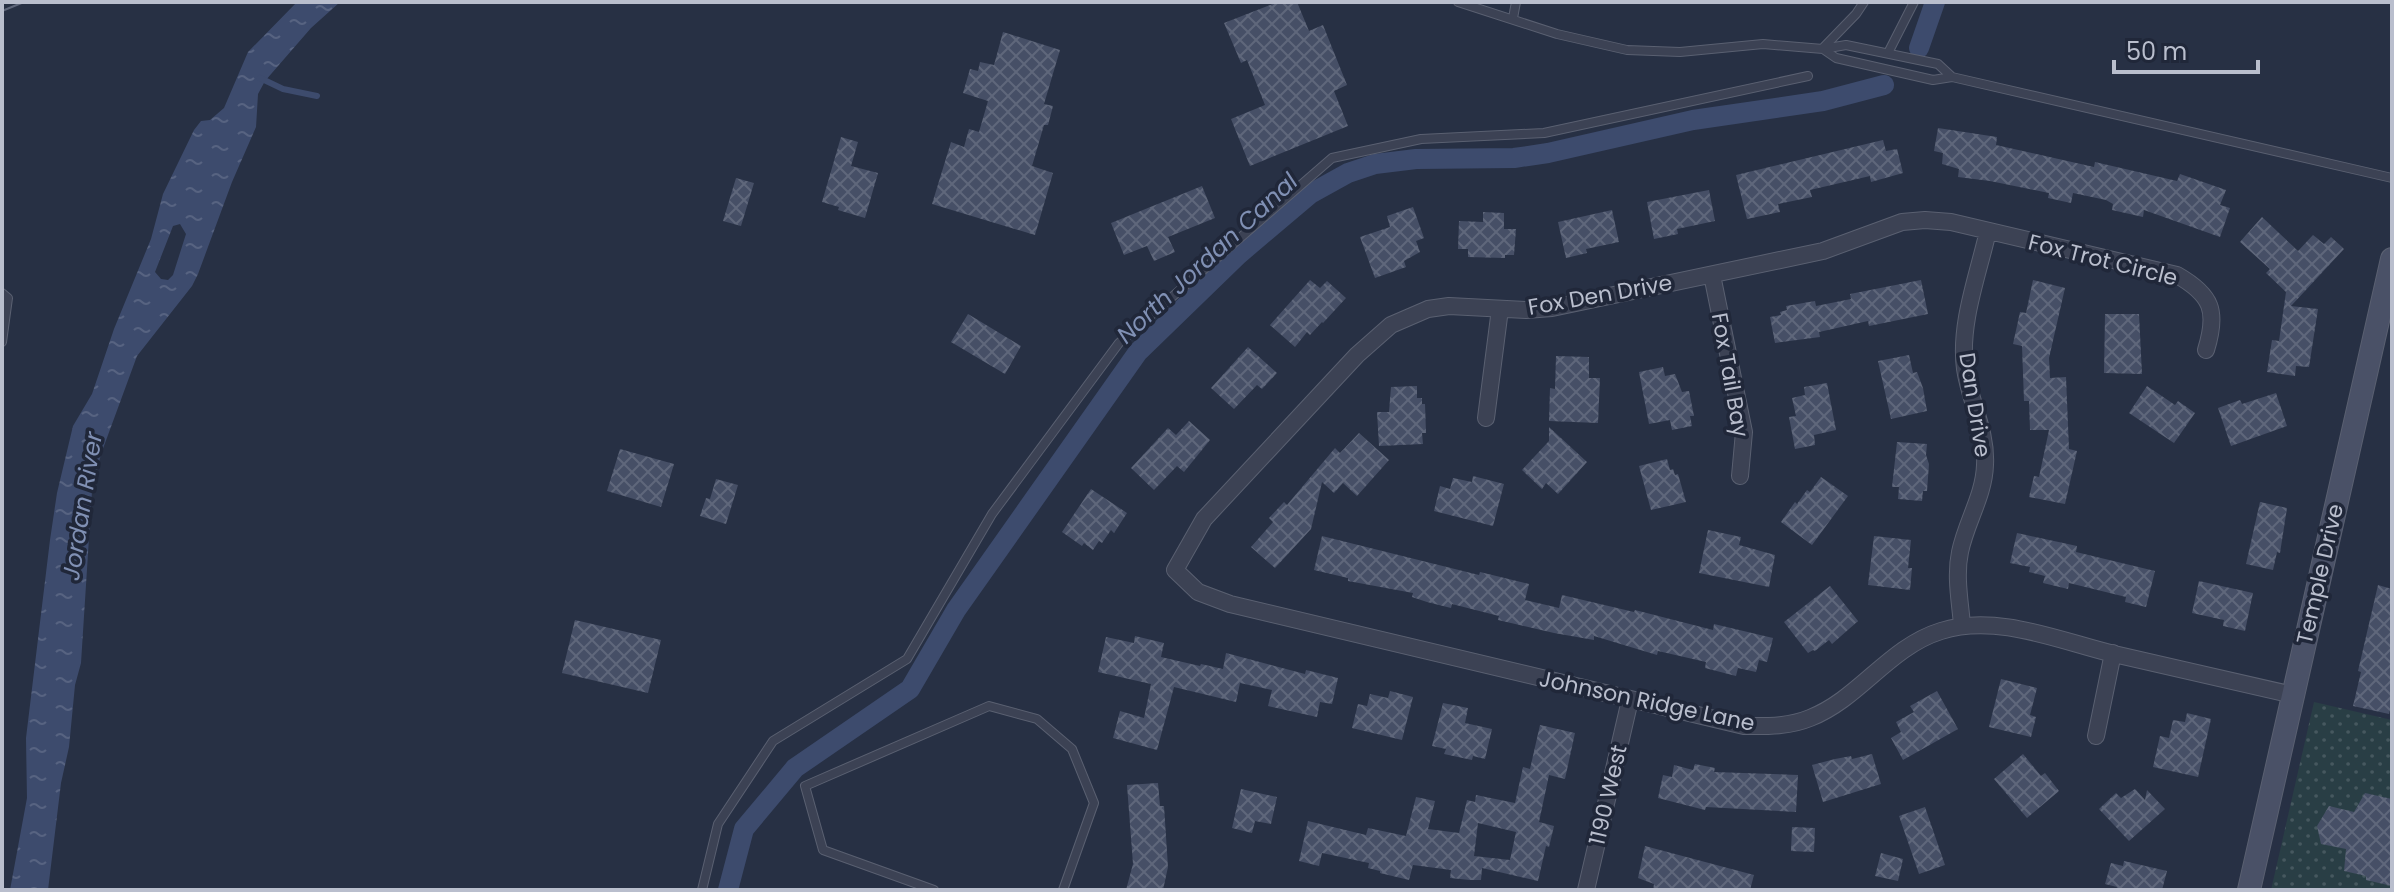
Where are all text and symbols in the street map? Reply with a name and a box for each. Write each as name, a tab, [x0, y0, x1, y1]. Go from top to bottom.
scale bar	[2114, 24, 2258, 74]
text: 50 m	[2126, 35, 2187, 68]
water label: North Jordan Canal	[1109, 165, 1305, 351]
street label: Fox Trot Circle	[2025, 226, 2181, 294]
street label: Fox Den Drive	[1525, 267, 1675, 323]
street label: Fox Tail Bay	[1704, 310, 1756, 440]
street label: Dan Drive	[1951, 350, 1999, 460]
water label: Jordan River	[54, 428, 110, 583]
street label: Temple Drive	[2289, 501, 2351, 647]
street label: Johnson Ridge Lane	[1536, 663, 1758, 739]
street label: 1190 West	[1581, 742, 1635, 848]

